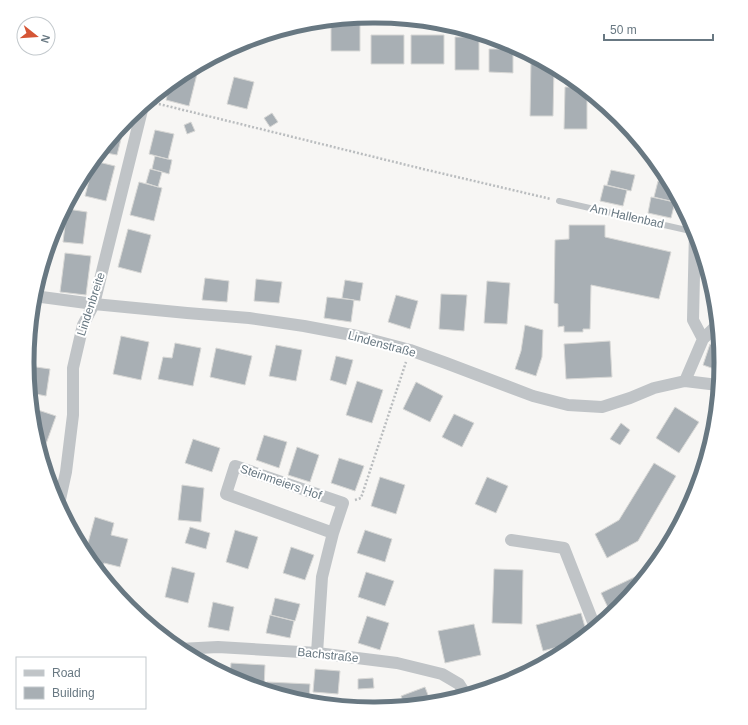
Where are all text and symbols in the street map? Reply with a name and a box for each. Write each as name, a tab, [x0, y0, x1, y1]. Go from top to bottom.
north arrow	[16, 16, 56, 56]
scale bar	[604, 16, 713, 42]
text: 50 m	[610, 23, 637, 37]
text: N	[39, 33, 52, 45]
street label: Am Hallenbad	[589, 201, 665, 231]
street label: Lindenbreite	[74, 270, 108, 338]
street label: Lindenstraße	[346, 328, 418, 360]
street label: Steinmeiers Hof	[238, 461, 324, 503]
street label: Bachstraße	[297, 645, 360, 665]
legend	[16, 657, 146, 709]
text: Road	[52, 666, 81, 680]
text: Building	[52, 686, 95, 700]

